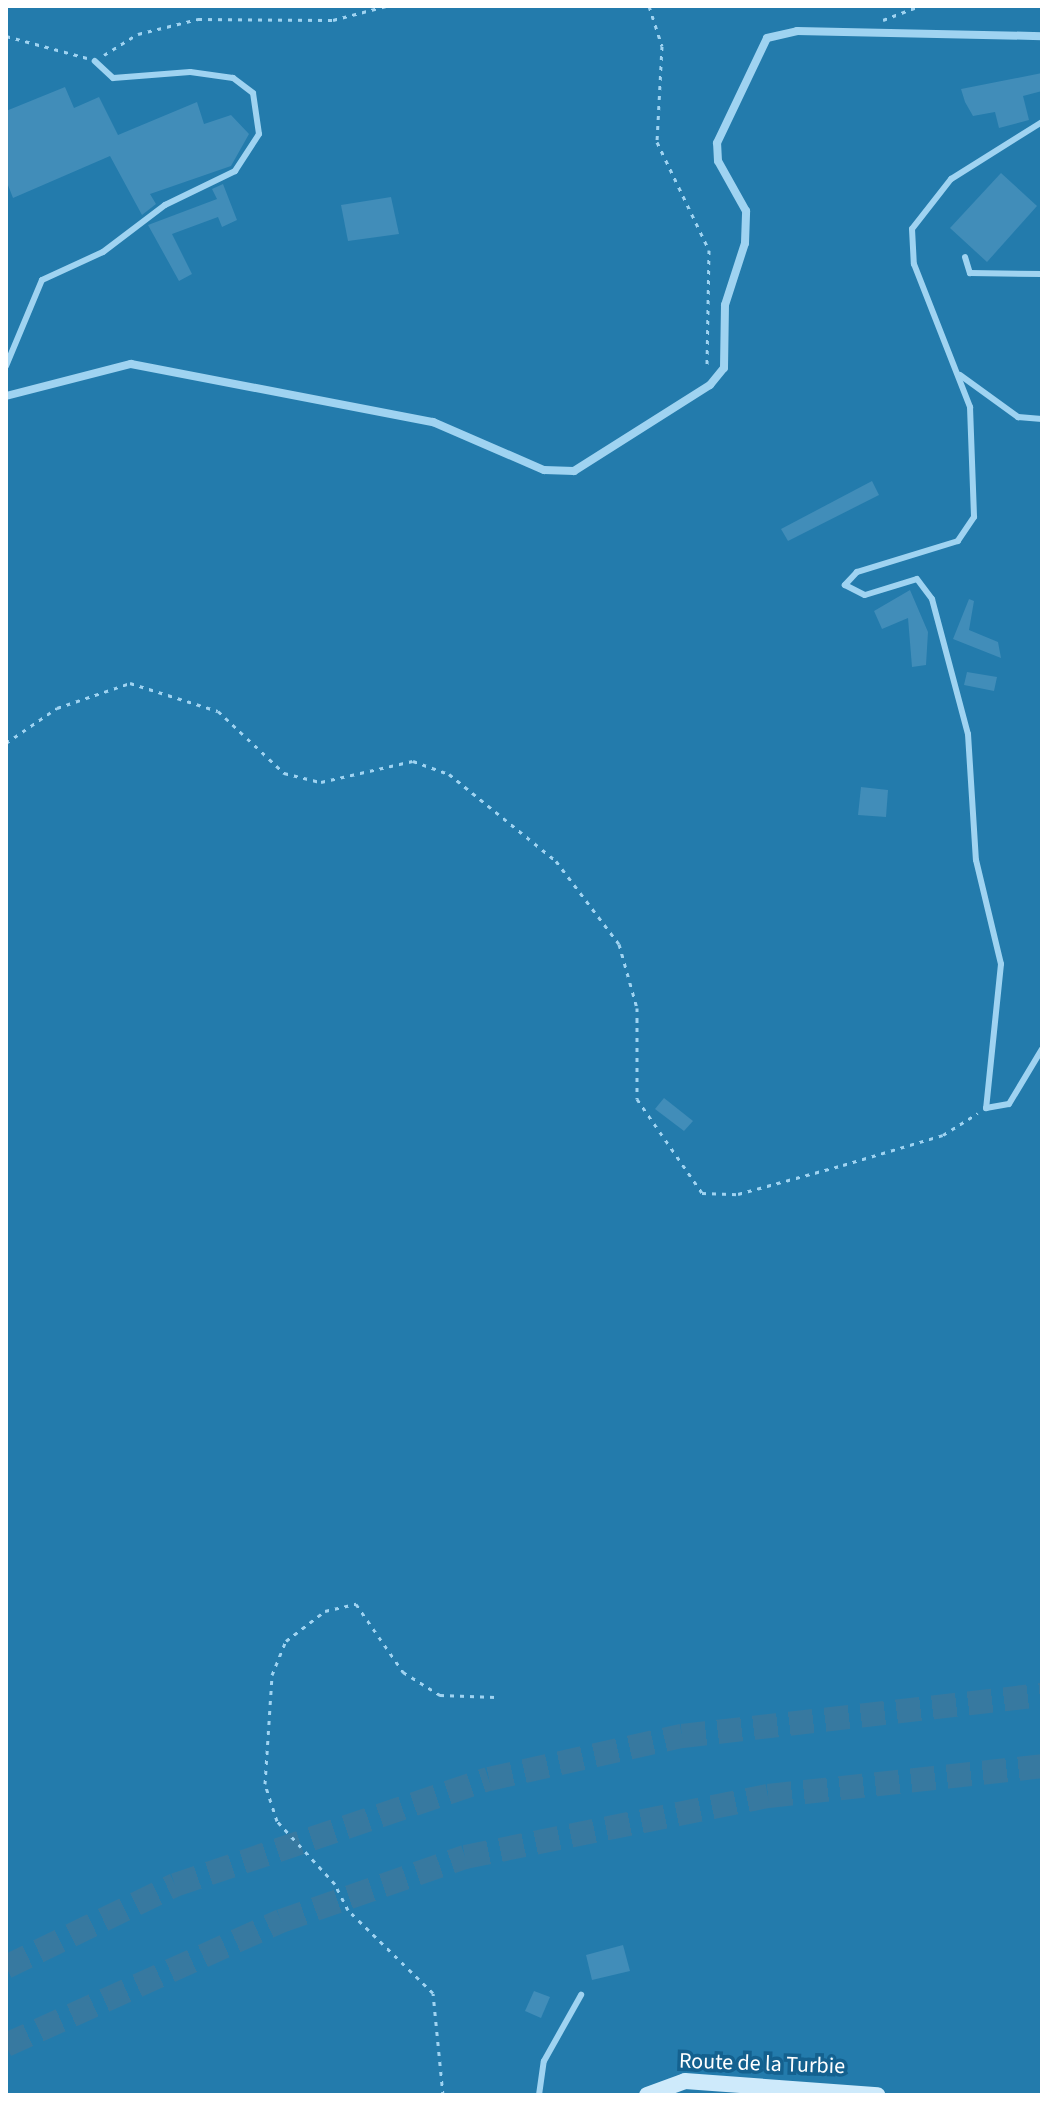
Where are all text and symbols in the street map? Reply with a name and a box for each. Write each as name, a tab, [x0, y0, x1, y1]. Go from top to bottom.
street label: Route de la Turbie	[679, 2048, 845, 2080]

